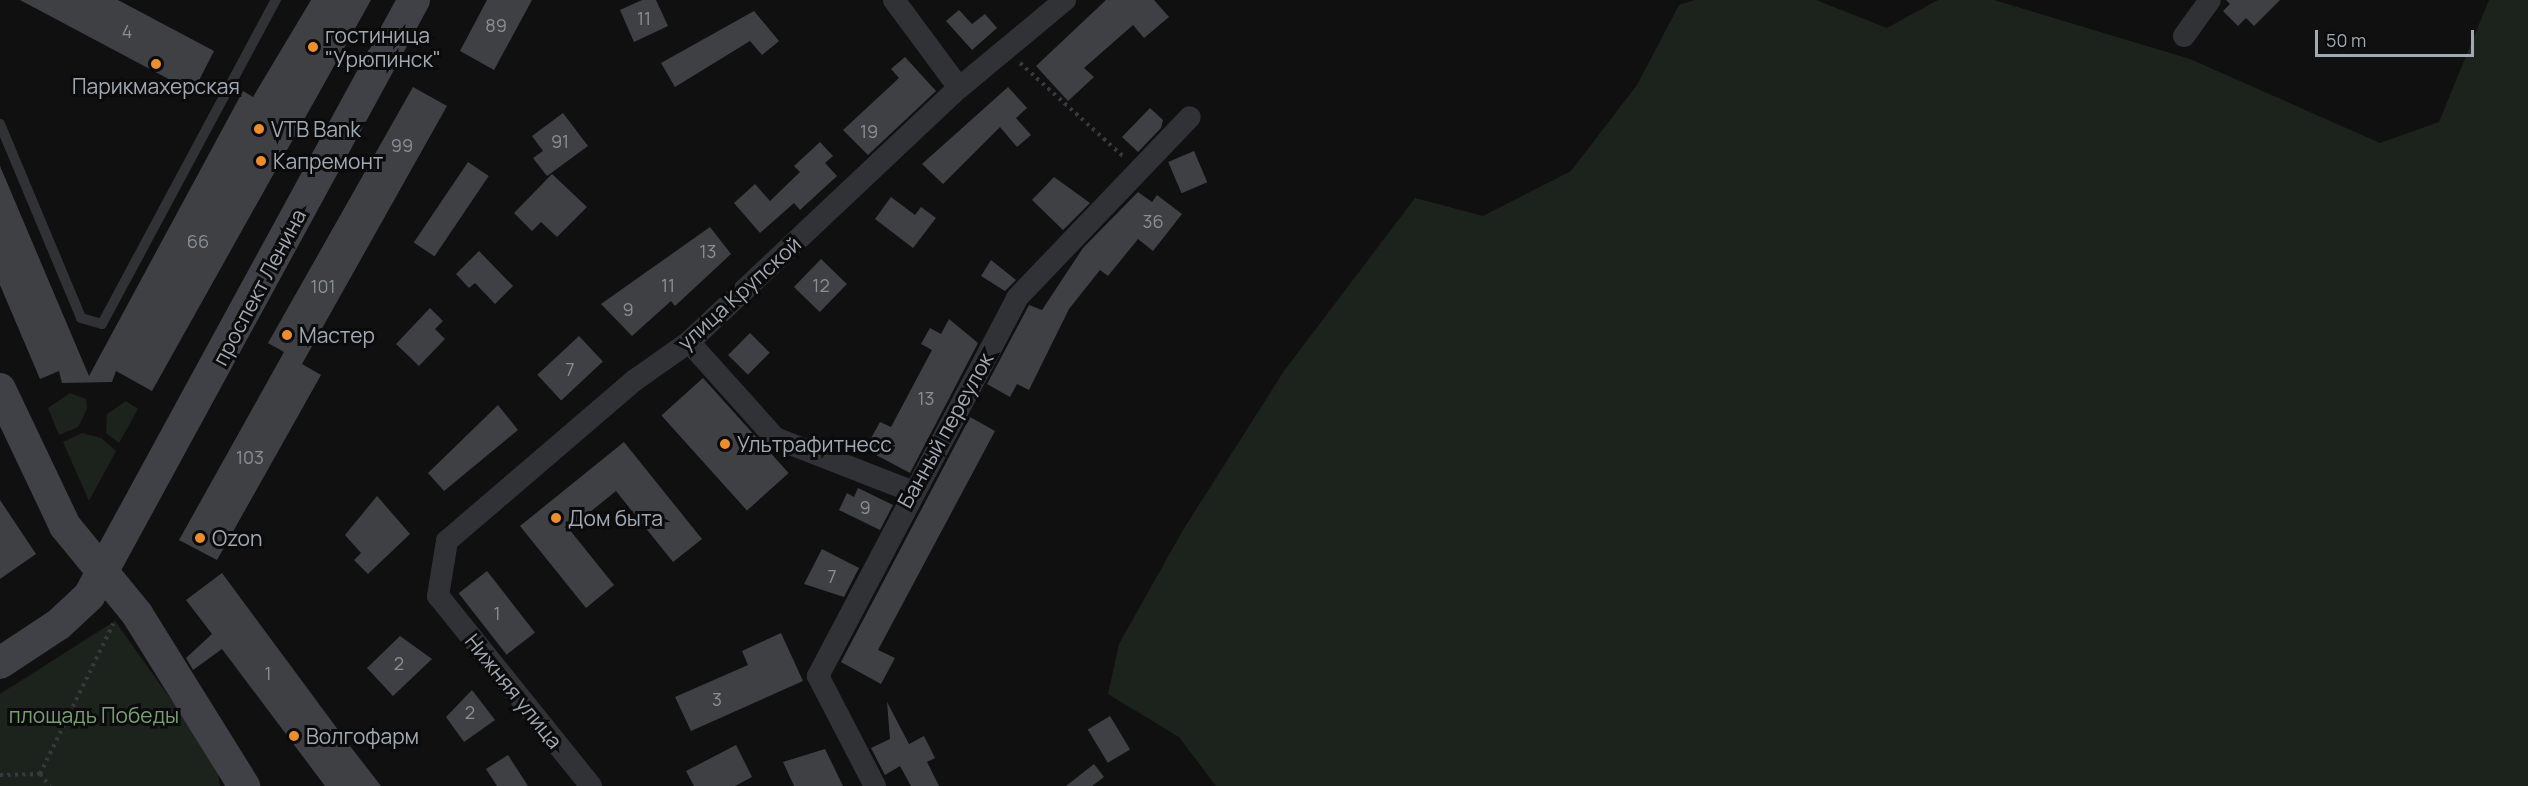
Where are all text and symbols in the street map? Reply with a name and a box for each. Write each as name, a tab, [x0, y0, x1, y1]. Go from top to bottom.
house number: 11	[637, 7, 651, 29]
house number: 89	[485, 14, 507, 36]
scale bar	[2318, 18, 2477, 56]
house number: 4	[122, 20, 132, 42]
place label: гостиница "Урюпинск"	[325, 22, 441, 72]
text: 50 m	[2326, 28, 2366, 52]
marker: гостиница "Урюпинск"	[306, 40, 320, 54]
marker: Парикмахерская	[149, 57, 163, 71]
place label: Парикмахерская	[72, 73, 240, 99]
place label: VTB Bank	[271, 116, 361, 142]
house number: 19	[860, 120, 878, 142]
marker: VTB Bank	[252, 122, 266, 136]
house number: 91	[551, 130, 569, 152]
house number: 99	[391, 134, 413, 156]
place label: Капремонт	[273, 148, 383, 174]
marker: Капремонт	[254, 154, 268, 168]
street label: проспект Ленина	[207, 205, 311, 369]
house number: 36	[1142, 210, 1164, 232]
house number: 66	[187, 230, 209, 252]
street label: улица Крупской	[672, 231, 806, 355]
house number: 13	[700, 240, 716, 262]
house number: 11	[661, 274, 675, 296]
house number: 12	[812, 274, 830, 296]
house number: 101	[310, 275, 336, 297]
house number: 9	[622, 298, 634, 320]
place label: Мастер	[299, 322, 375, 348]
marker: Мастер	[280, 328, 294, 342]
street label: Банный переулок	[892, 348, 998, 512]
house number: 7	[565, 358, 575, 380]
house number: 13	[918, 387, 934, 409]
place label: Ультрафитнесс	[737, 431, 892, 457]
marker: Ультрафитнесс	[718, 437, 732, 451]
house number: 103	[236, 446, 264, 468]
house number: 9	[859, 496, 871, 518]
place label: Дом быта	[568, 505, 663, 531]
marker: Дом быта	[549, 511, 563, 525]
place label: Ozon	[212, 525, 262, 551]
marker: Ozon	[193, 531, 207, 545]
house number: 7	[827, 565, 837, 587]
house number: 1	[493, 602, 501, 624]
street label: Нижняя улица	[460, 629, 568, 753]
house number: 2	[394, 652, 404, 674]
house number: 1	[264, 662, 272, 684]
house number: 3	[712, 688, 722, 710]
house number: 2	[465, 701, 475, 723]
park label: площадь Победы	[9, 702, 179, 728]
place label: Волгофарм	[306, 723, 419, 749]
marker: Волгофарм	[287, 729, 301, 743]

